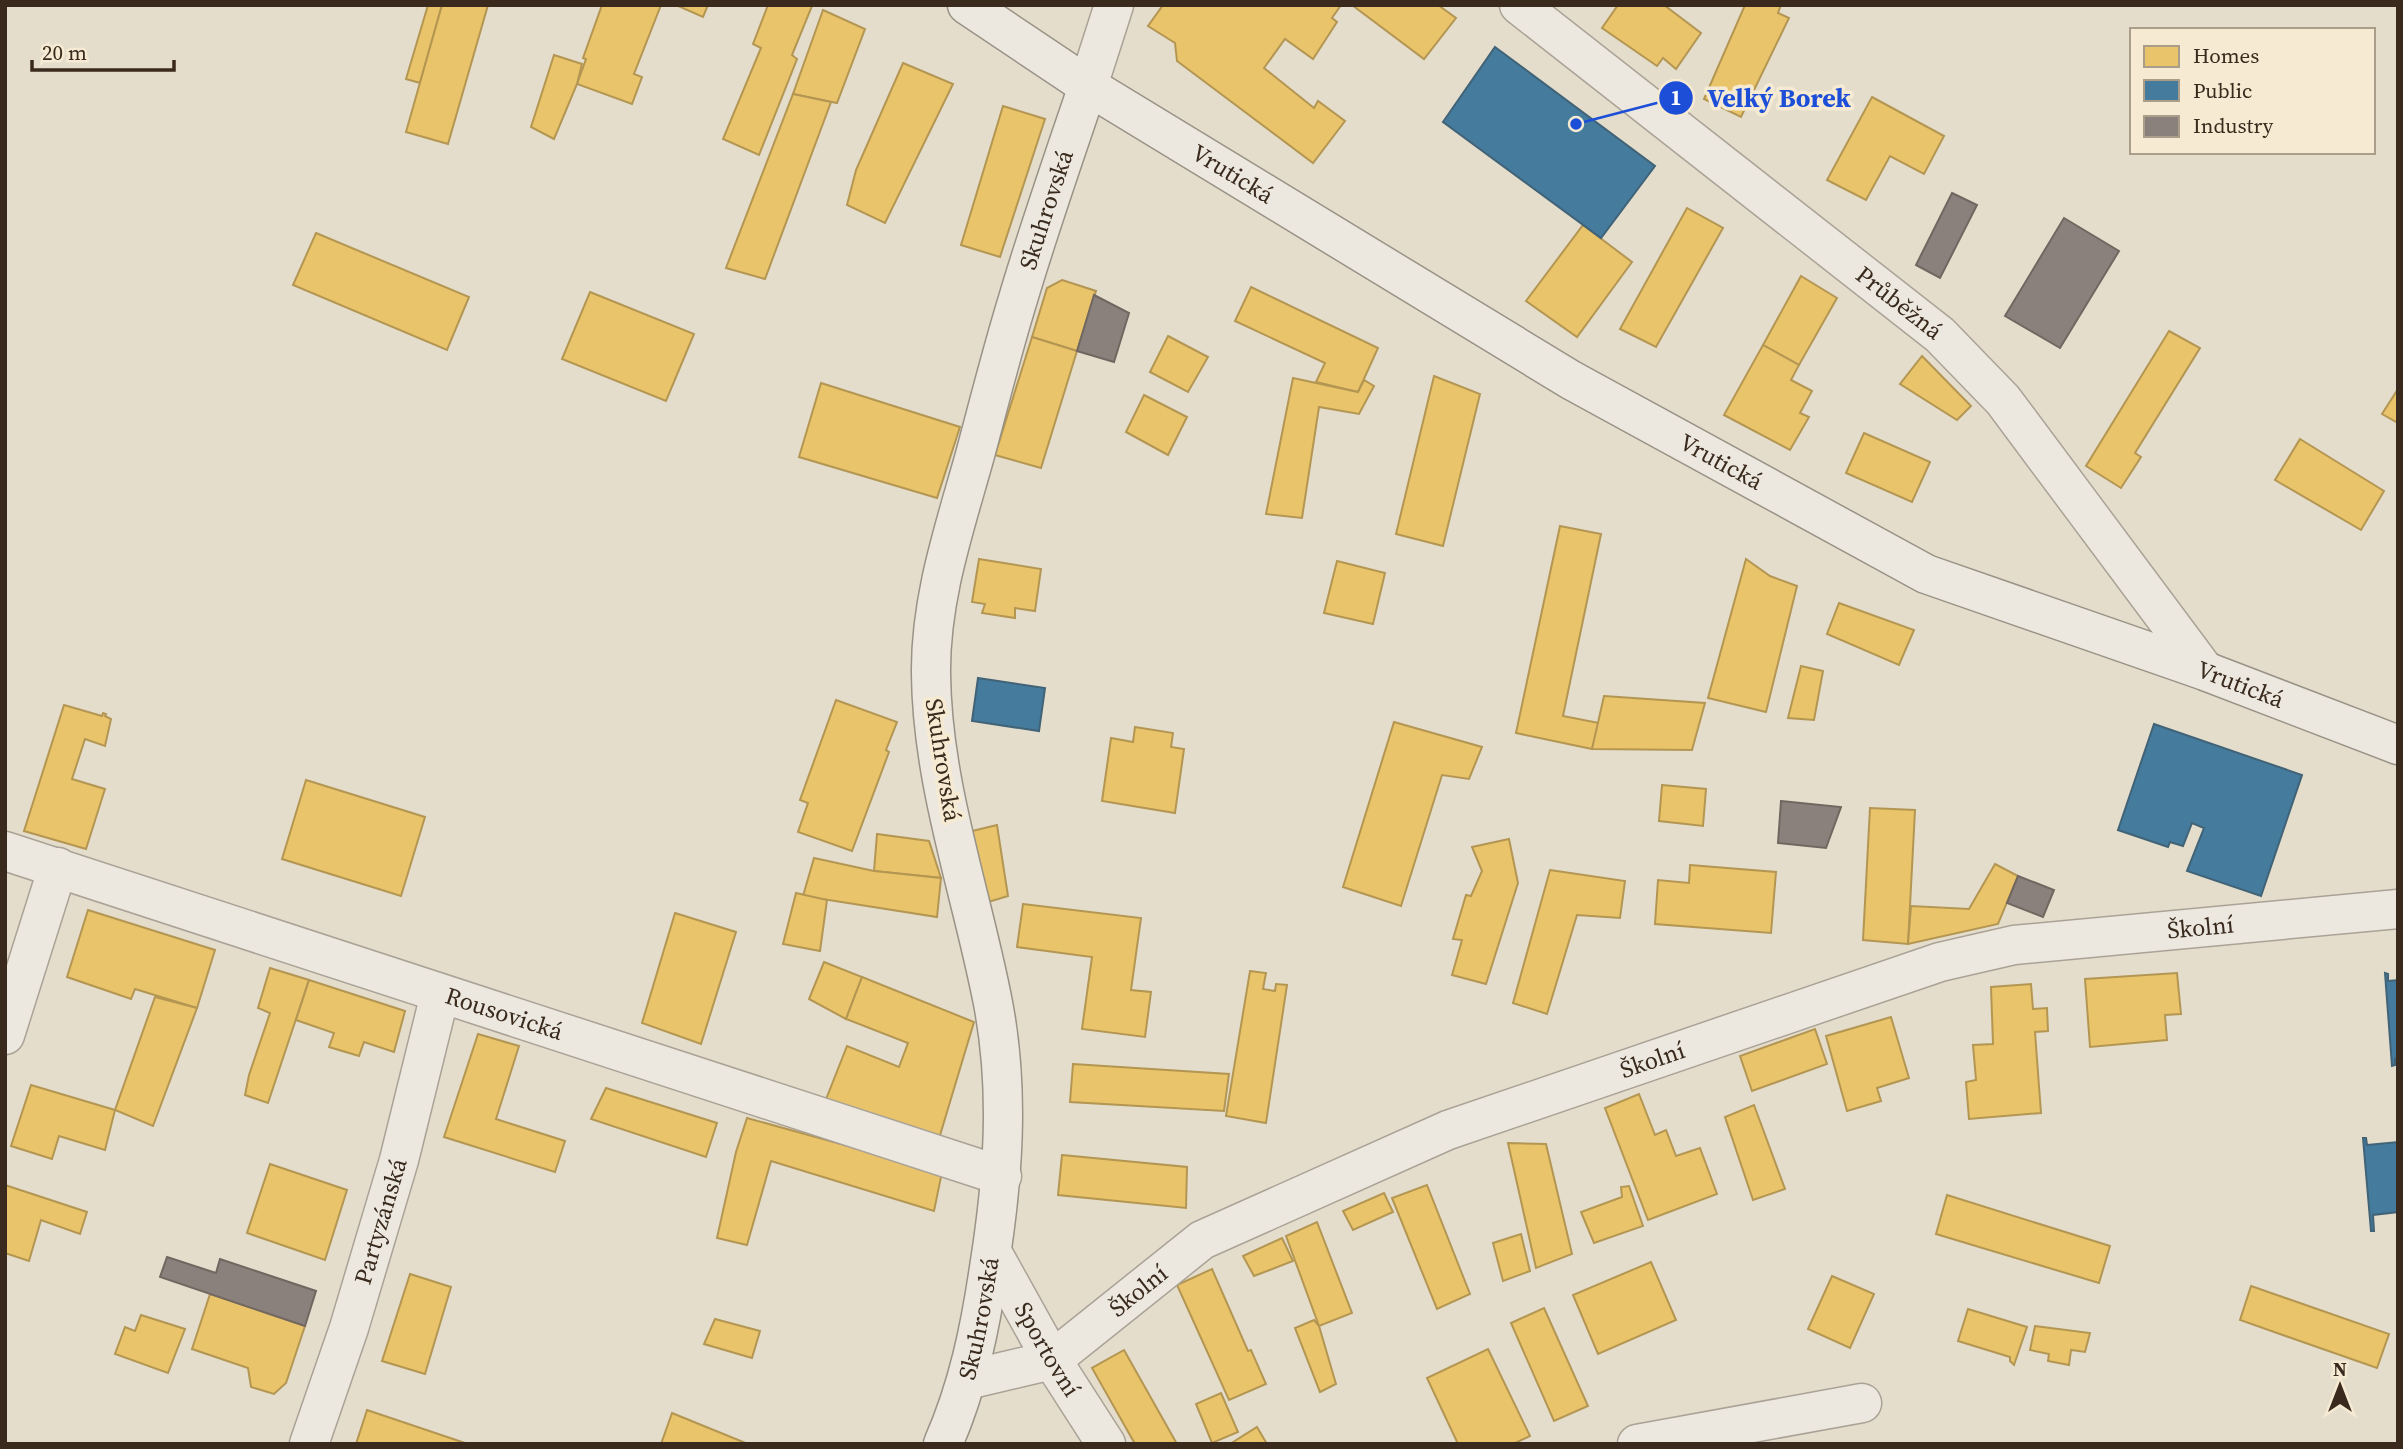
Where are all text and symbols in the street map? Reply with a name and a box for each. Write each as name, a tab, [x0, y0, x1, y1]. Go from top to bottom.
scale bar	[32, 28, 173, 72]
legend	[2130, 28, 2375, 154]
text: 20 m	[42, 38, 87, 67]
text: Homes	[2193, 41, 2259, 70]
callout: Velký Borek	[1658, 74, 1865, 121]
text: Public	[2193, 76, 2252, 105]
text: Velký Borek	[1707, 80, 1851, 116]
text: 1	[1670, 83, 1682, 112]
text: Industry	[2193, 111, 2273, 140]
street label: Vrutická	[1186, 136, 1281, 212]
street label: Skuhrovská	[1011, 145, 1081, 274]
street label: Průběžná	[1849, 258, 1950, 347]
street label: Vrutická	[1674, 425, 1770, 498]
street label: Vrutická	[2192, 653, 2290, 716]
street label: Skuhrovská	[917, 696, 970, 825]
street label: Školní	[2166, 907, 2235, 947]
street label: Rousovická	[441, 979, 568, 1048]
street label: Školní	[1616, 1033, 1689, 1086]
street label: Partyzánská	[346, 1153, 415, 1288]
street label: Skuhrovská	[950, 1254, 1007, 1383]
street label: Školní	[1102, 1257, 1174, 1324]
street label: Sportovní	[1007, 1296, 1088, 1403]
north arrow	[2305, 1351, 2375, 1421]
text: N	[2333, 1356, 2347, 1382]

